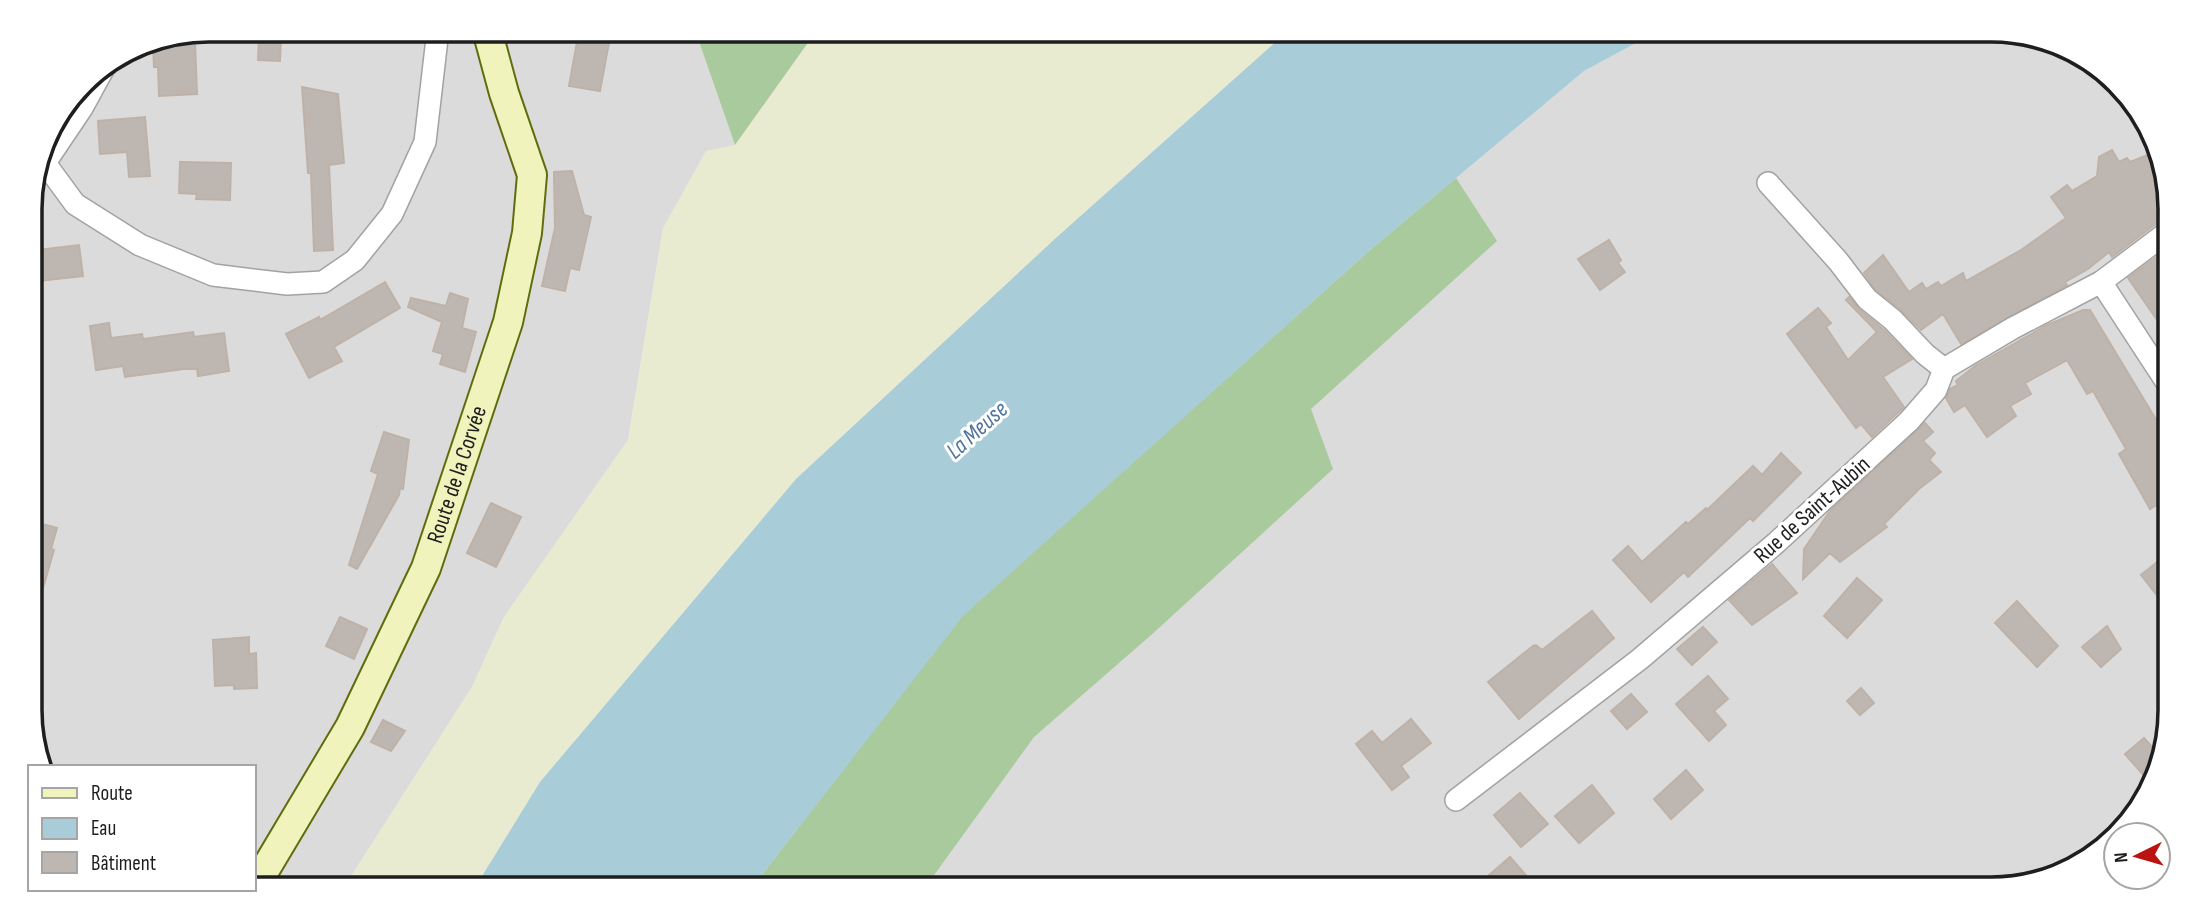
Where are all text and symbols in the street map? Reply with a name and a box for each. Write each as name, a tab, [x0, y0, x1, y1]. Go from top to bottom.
water label: La Meuse	[940, 395, 1014, 465]
street label: Route de la Corvée	[421, 402, 493, 547]
street label: Rue de Saint-Aubin	[1748, 450, 1876, 570]
legend	[28, 765, 256, 891]
text: Route	[91, 781, 133, 806]
text: Eau	[91, 816, 116, 841]
north arrow	[2102, 821, 2172, 891]
text: Bâtiment	[91, 851, 156, 876]
text: N	[2110, 851, 2133, 863]

